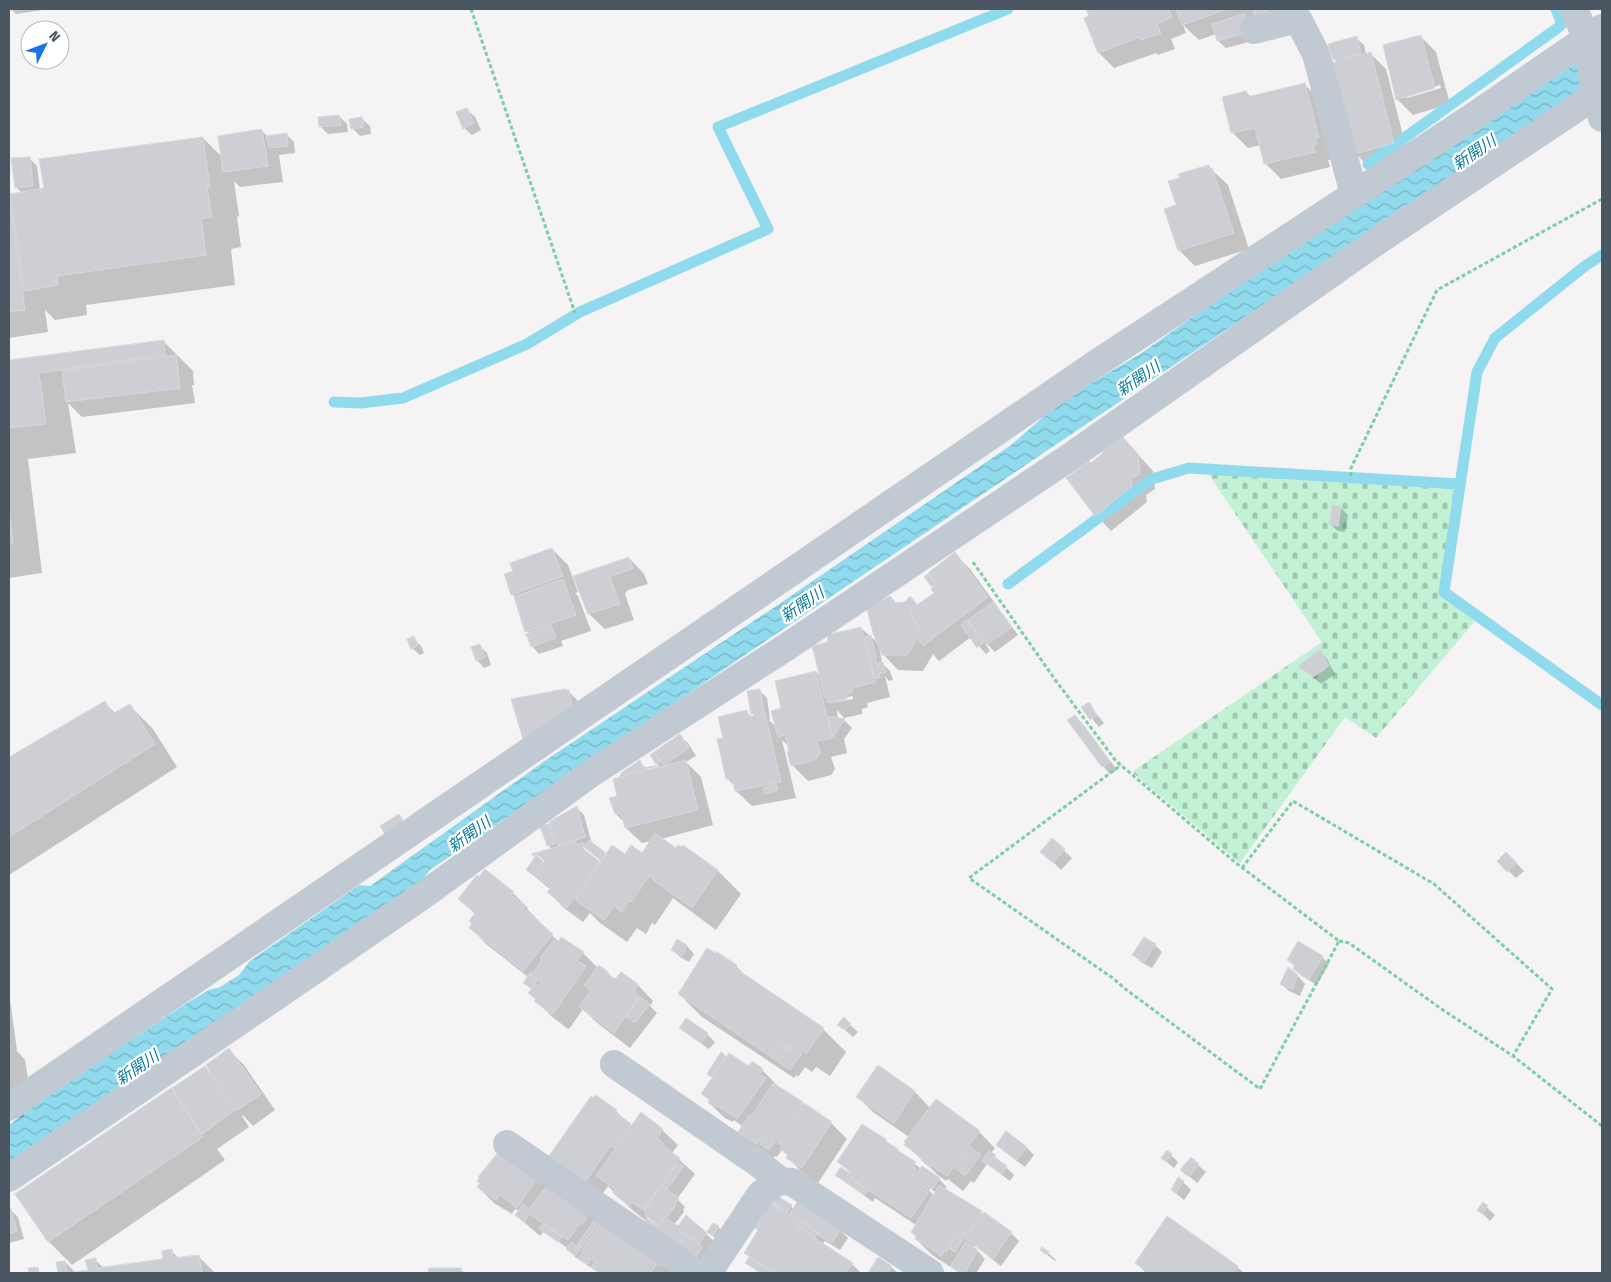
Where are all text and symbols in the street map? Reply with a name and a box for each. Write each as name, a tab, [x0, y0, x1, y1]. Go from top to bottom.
north arrow	[20, 20, 70, 70]
text: N	[45, 28, 63, 45]
water label: 新開川	[1449, 130, 1501, 174]
water label: 新開川	[1113, 356, 1165, 400]
water label: 新開川	[777, 582, 829, 626]
water label: 新開川	[444, 811, 496, 856]
water label: 新開川	[112, 1045, 164, 1089]

